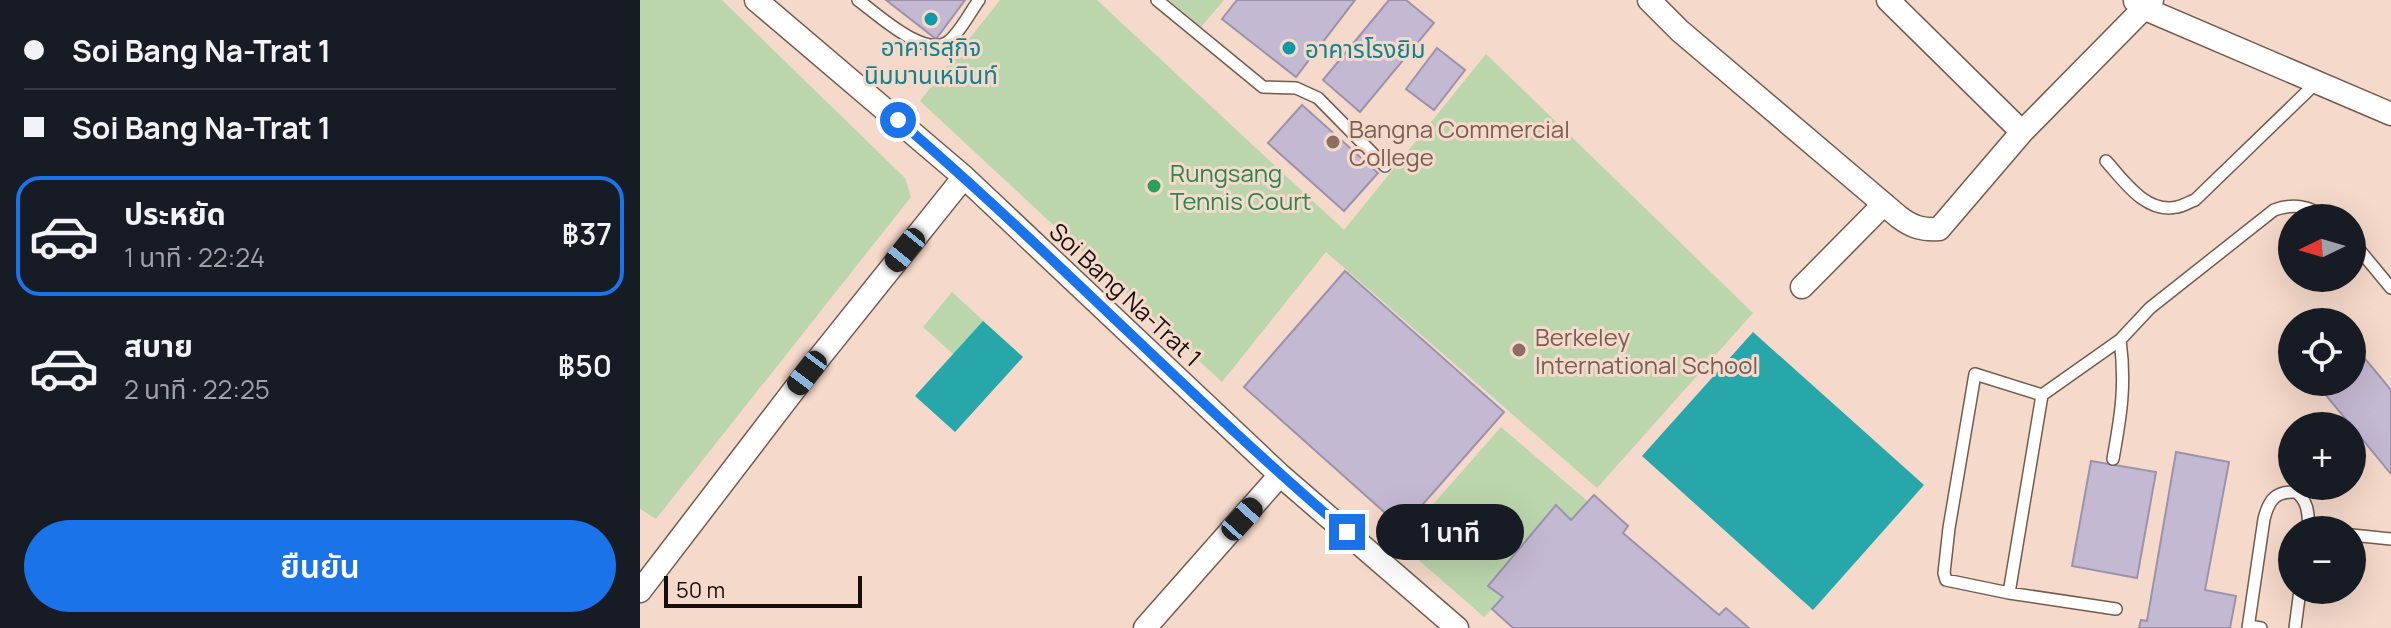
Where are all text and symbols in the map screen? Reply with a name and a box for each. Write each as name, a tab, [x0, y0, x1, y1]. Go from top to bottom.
marker: อาคารสุกิจ นิมมานเหมินท์	[922, 10, 940, 28]
text: Soi Bang Na-Trat 1	[72, 30, 331, 71]
place label: อาคารสุกิจ นิมมานเหมินท์	[864, 30, 998, 91]
place label: อาคารโรงยิม	[1305, 32, 1425, 65]
marker: อาคารโรงยิม	[1280, 39, 1298, 57]
route start	[880, 102, 916, 138]
text: Soi Bang Na-Trat 1	[72, 107, 331, 148]
place label: Bangna Commercial College	[1349, 112, 1570, 173]
marker: Bangna Commercial College	[1324, 133, 1342, 151]
place label: Rungsang Tennis Court	[1170, 156, 1311, 217]
marker: Rungsang Tennis Court	[1145, 177, 1163, 195]
text: ประหยัด	[124, 193, 226, 234]
icon: car	[28, 200, 100, 272]
north arrow	[2278, 204, 2366, 292]
map controls	[2278, 204, 2366, 604]
text: ฿37	[562, 213, 612, 254]
street label: Soi Bang Na-Trat 1	[1043, 215, 1209, 373]
car	[881, 224, 929, 276]
text: 1 นาที · 22:24	[124, 239, 265, 275]
button: locate	[2278, 308, 2366, 396]
place label: Berkeley International School	[1535, 320, 1758, 381]
text: สบาย	[124, 325, 193, 366]
icon: car	[28, 332, 100, 404]
marker: Berkeley International School	[1510, 341, 1528, 359]
text: ฿50	[558, 345, 612, 386]
car	[783, 347, 831, 399]
text: 2 นาที · 22:25	[124, 371, 270, 407]
button: +	[2278, 412, 2366, 500]
car	[1217, 493, 1267, 545]
callout: 1 นาที	[1375, 504, 1523, 560]
route end	[1329, 514, 1365, 550]
text: 1 นาที	[1420, 514, 1480, 550]
button: −	[2278, 516, 2366, 604]
button: ยืนยัน	[24, 520, 616, 612]
scale bar	[664, 572, 862, 608]
text: 50 m	[676, 575, 725, 605]

